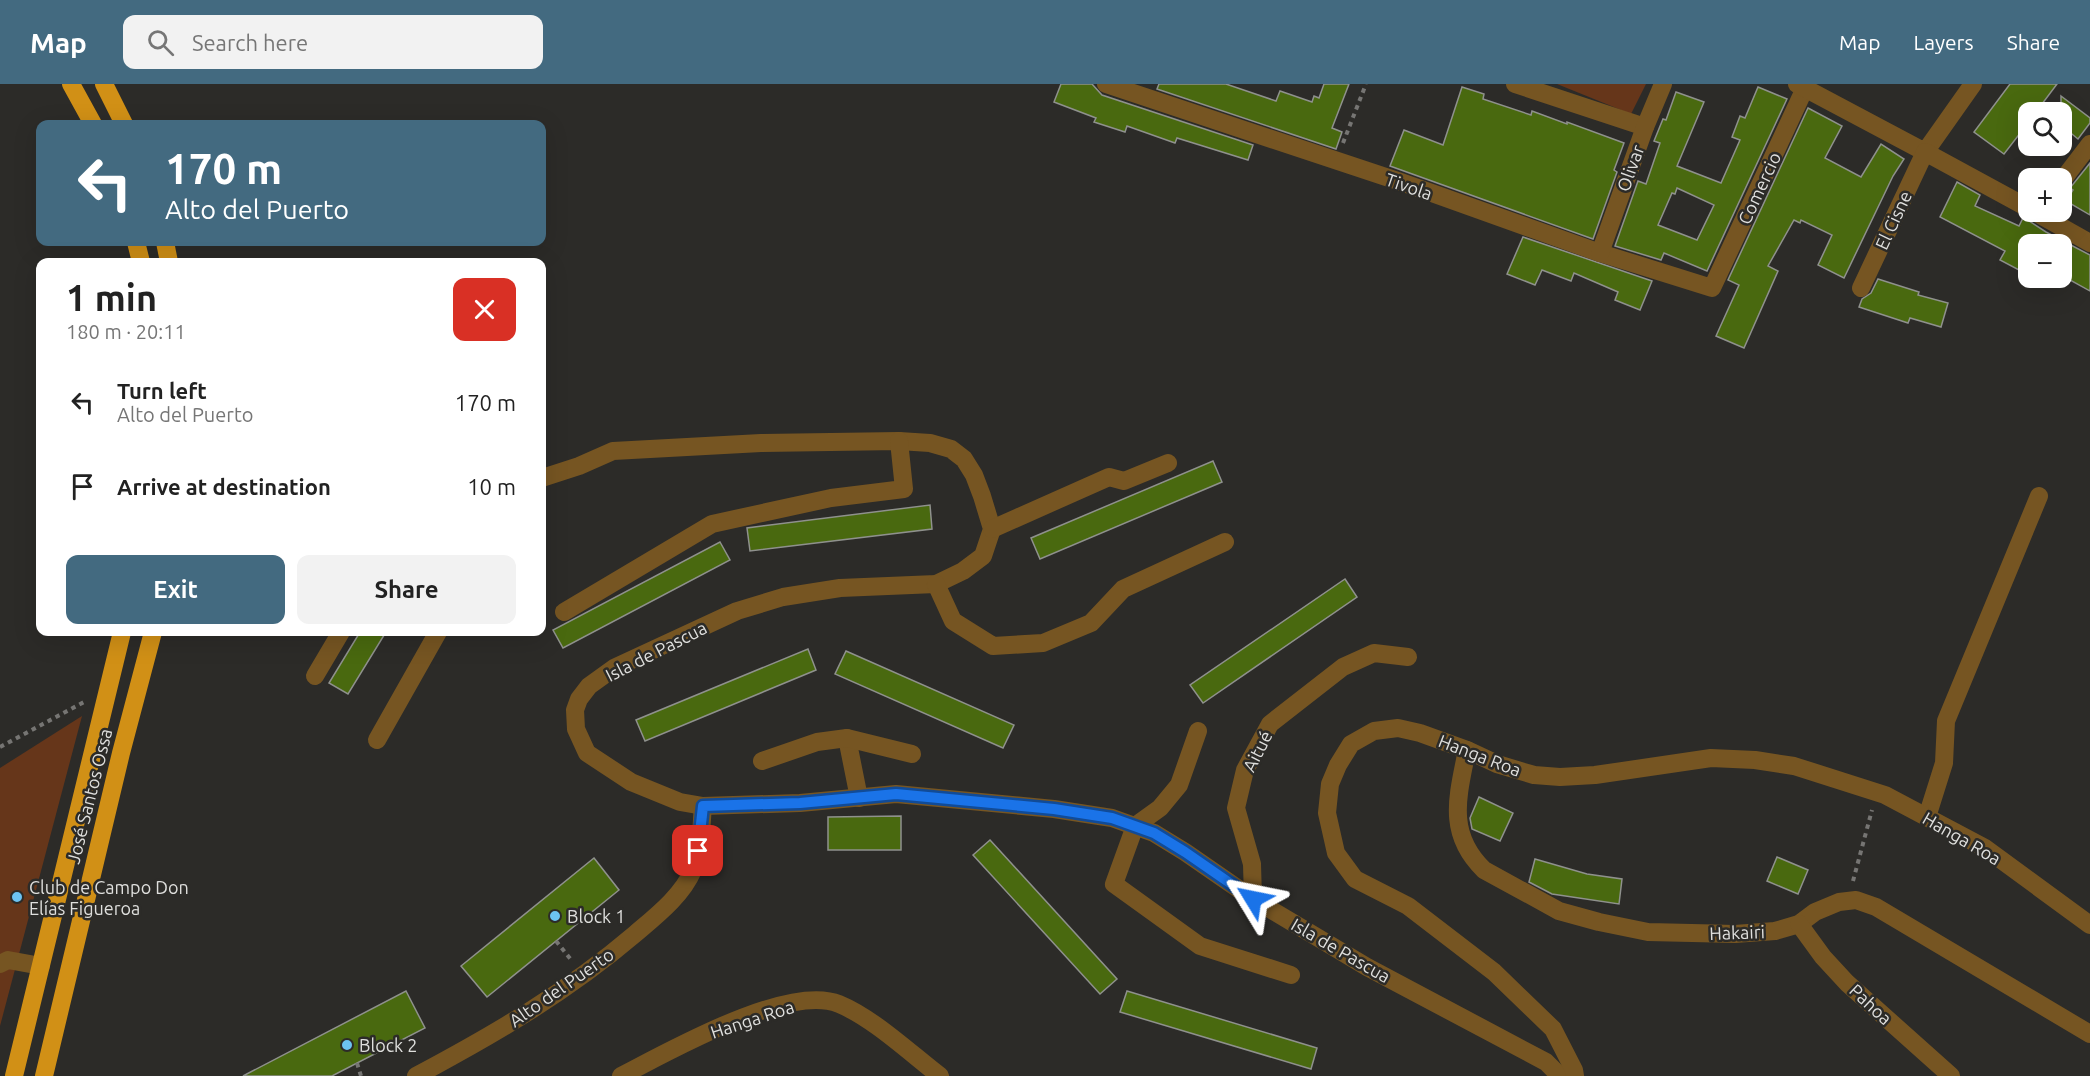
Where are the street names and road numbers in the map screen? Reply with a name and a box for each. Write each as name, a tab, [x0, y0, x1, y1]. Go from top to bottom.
street label: Olivar	[1612, 142, 1648, 194]
street label: Comercio	[1734, 149, 1784, 227]
street label: Tivola	[1383, 169, 1435, 203]
street label: El Cisne	[1871, 188, 1915, 252]
street label: Isla de Pascua	[602, 617, 710, 685]
street label: José Santos Ossa	[63, 726, 115, 866]
street label: Aitué	[1238, 727, 1276, 775]
street label: Hanga Roa	[1436, 730, 1524, 780]
street label: Hanga Roa	[1919, 808, 2005, 868]
street label: Isla de Pascua	[1288, 914, 1394, 986]
street label: Hakairi	[1709, 921, 1765, 943]
street label: Alto del Puerto	[505, 944, 617, 1030]
street label: Pahoa	[1846, 980, 1896, 1028]
street label: Hanga Roa	[708, 996, 796, 1042]

